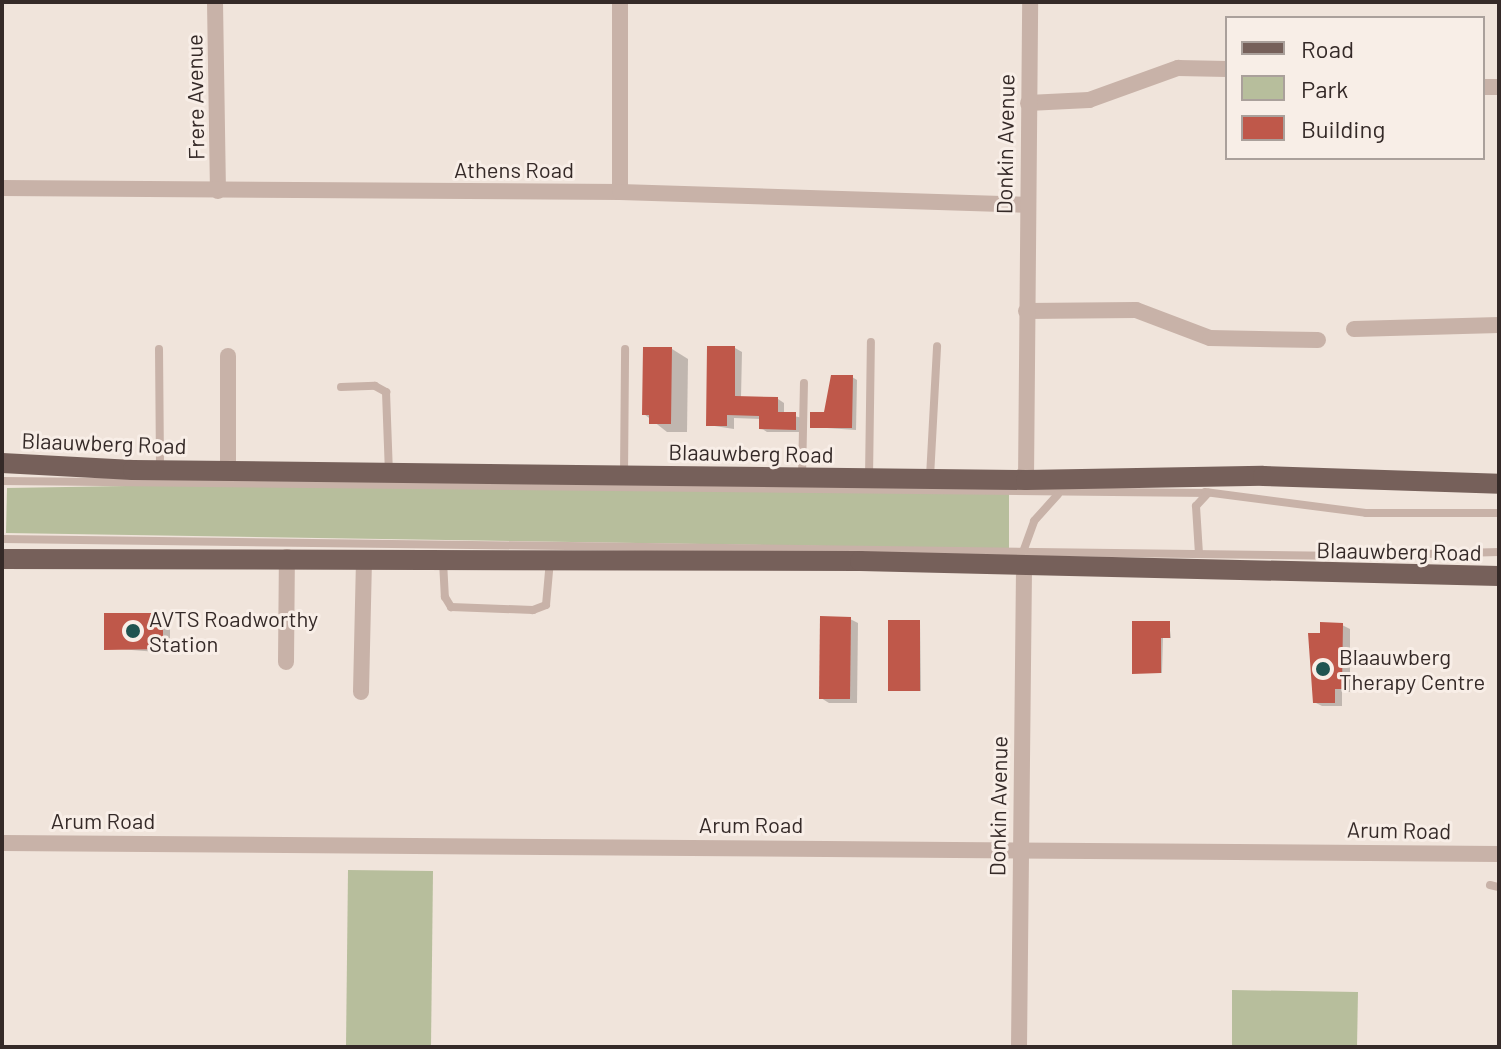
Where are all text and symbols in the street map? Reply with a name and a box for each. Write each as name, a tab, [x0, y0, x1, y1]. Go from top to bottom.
legend	[1225, 16, 1485, 160]
street label: Frere Avenue	[181, 34, 209, 160]
text: Road	[1301, 34, 1354, 63]
street label: Donkin Avenue	[991, 74, 1019, 214]
text: Park	[1301, 74, 1348, 103]
text: Building	[1301, 114, 1385, 143]
street label: Athens Road	[454, 157, 574, 183]
street label: Blaauwberg Road	[21, 427, 187, 459]
street label: Blaauwberg Road	[668, 438, 834, 468]
street label: Blaauwberg Road	[1316, 536, 1482, 566]
place label: AVTS Roadworthy Station	[149, 605, 318, 656]
marker: AVTS Roadworthy Station	[124, 622, 142, 640]
place label: Blaauwberg Therapy Centre	[1339, 643, 1485, 694]
marker: Blaauwberg Therapy Centre	[1314, 660, 1332, 678]
street label: Donkin Avenue	[984, 736, 1012, 876]
street label: Arum Road	[51, 808, 155, 834]
street label: Arum Road	[699, 812, 803, 838]
street label: Arum Road	[1347, 816, 1451, 844]

